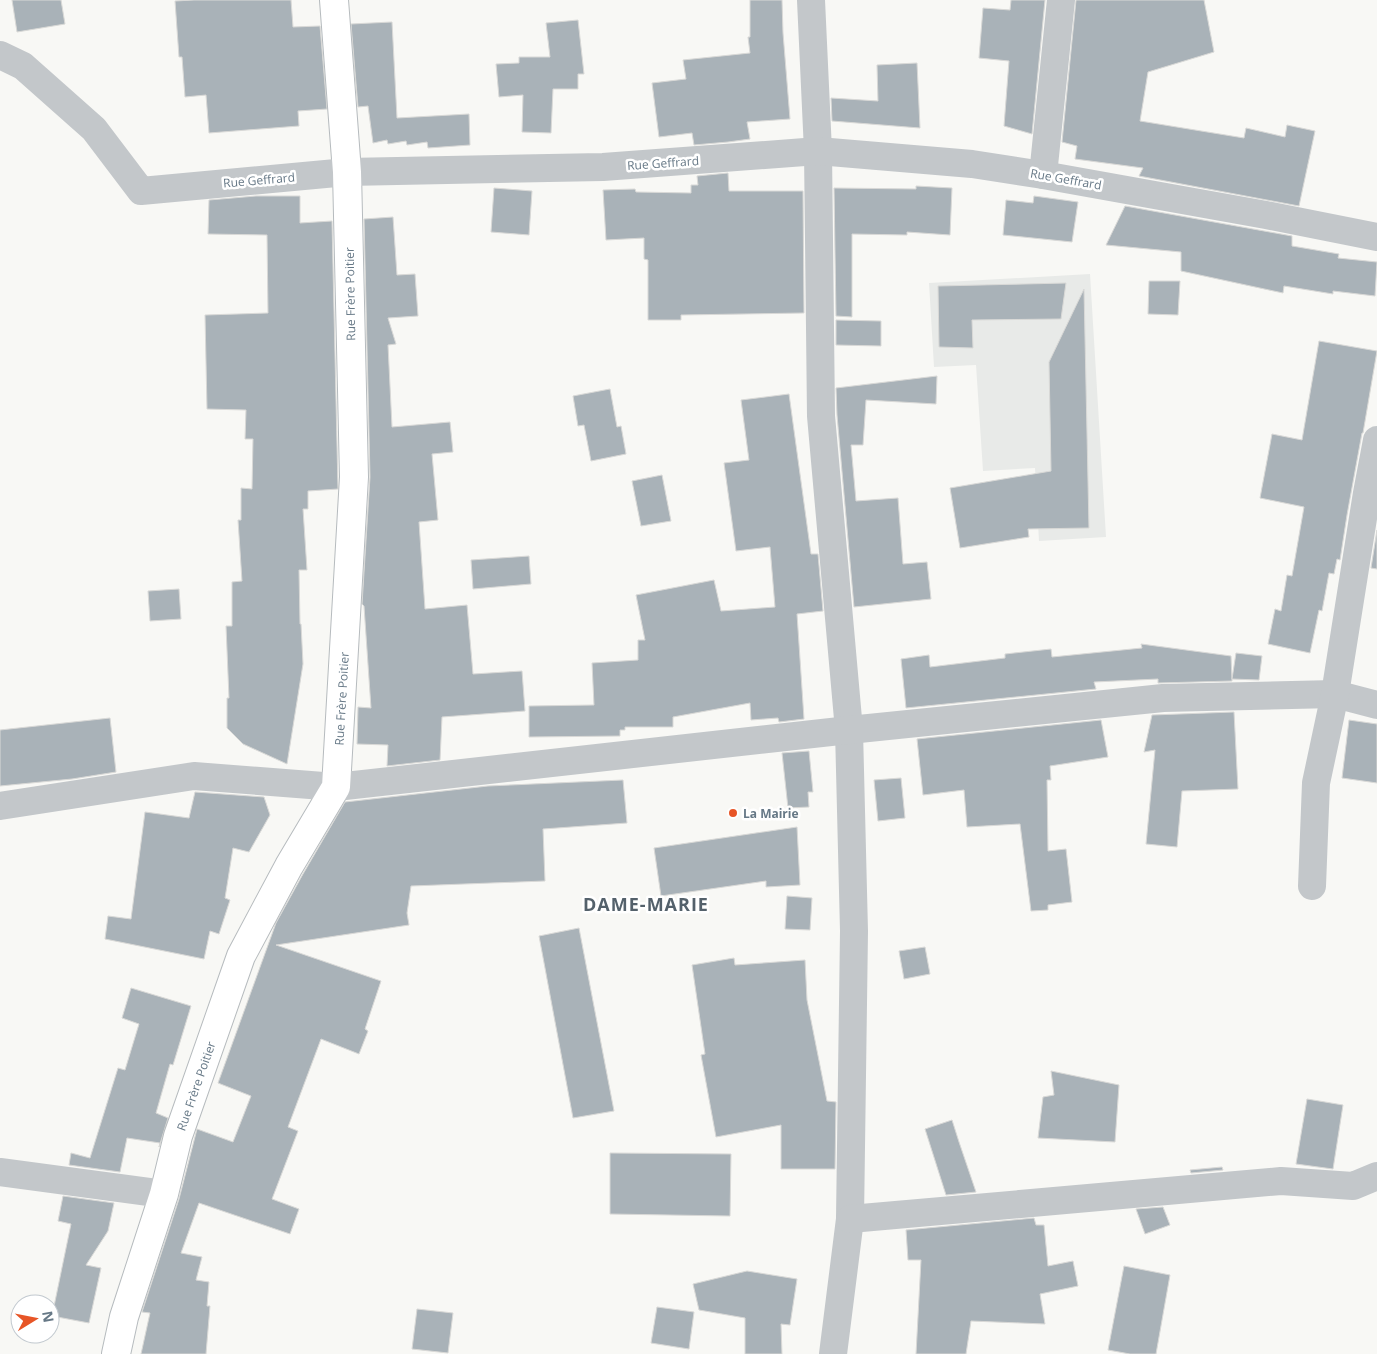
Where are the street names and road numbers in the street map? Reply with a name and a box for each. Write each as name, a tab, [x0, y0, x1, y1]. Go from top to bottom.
street label: Rue Geffrard	[627, 152, 699, 174]
street label: Rue Geffrard	[1029, 164, 1103, 194]
street label: Rue Geffrard	[222, 168, 296, 192]
street label: Rue Frère Poitier	[341, 247, 359, 341]
street label: Rue Frère Poitier	[330, 651, 352, 746]
street label: Rue Frère Poitier	[172, 1039, 219, 1133]

